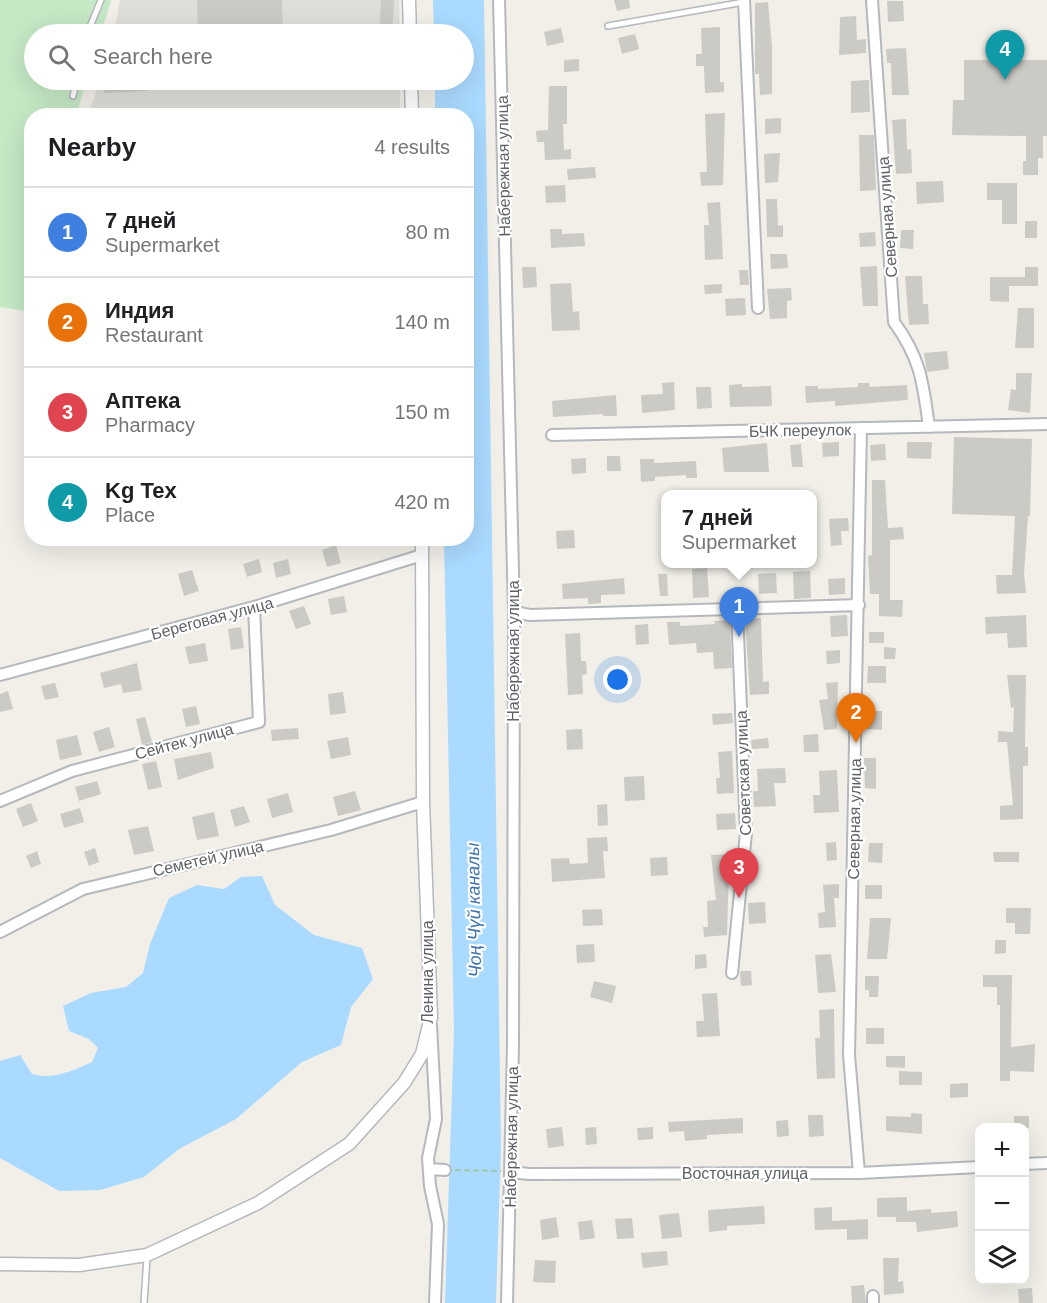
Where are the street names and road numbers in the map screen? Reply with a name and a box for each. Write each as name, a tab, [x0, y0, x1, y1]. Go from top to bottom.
street label: Набережная улица	[494, 95, 513, 237]
street label: Северная улица	[875, 156, 900, 278]
street label: БЧК переулок	[749, 421, 852, 440]
street label: Набережная улица	[505, 580, 522, 722]
street label: Береговая улица	[149, 594, 275, 643]
street label: Советская улица	[733, 710, 754, 836]
street label: Сейтек улица	[133, 720, 235, 763]
street label: Северная улица	[845, 758, 864, 880]
street label: Семетей улица	[151, 837, 265, 880]
street label: Ленина улица	[419, 920, 436, 1024]
street label: Набережная улица	[502, 1066, 521, 1208]
street label: Восточная улица	[682, 1165, 808, 1182]

